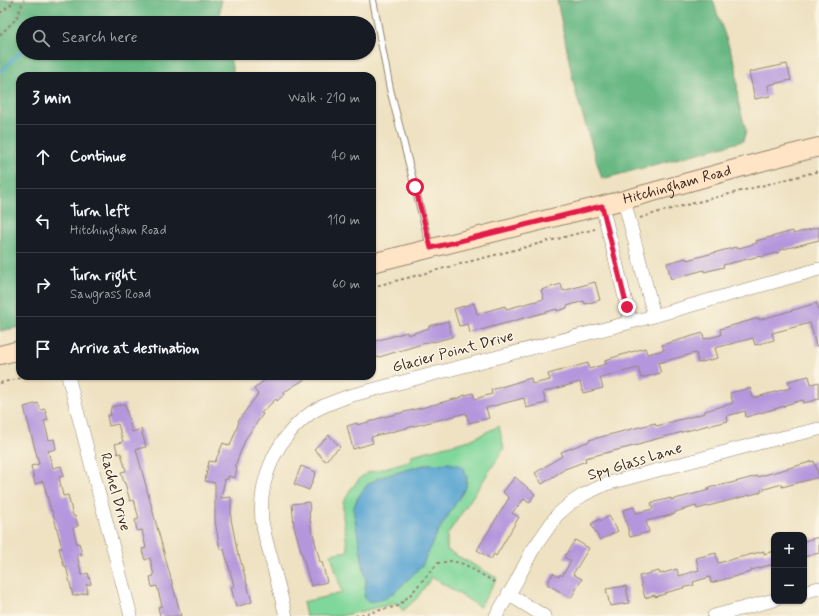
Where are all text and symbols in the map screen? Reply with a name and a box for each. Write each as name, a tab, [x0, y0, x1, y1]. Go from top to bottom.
search box	[16, 16, 376, 60]
icon: search	[30, 27, 52, 49]
text: Search here	[62, 28, 138, 48]
text: 3 min	[32, 87, 71, 109]
text: Walk · 210 m	[288, 90, 360, 107]
icon: ahead	[32, 146, 54, 168]
text: Continue	[70, 147, 126, 167]
text: 40 m	[331, 148, 360, 165]
street label: Hitchingham Road	[621, 161, 734, 210]
route start	[406, 178, 424, 196]
text: Turn left	[70, 202, 130, 222]
icon: left	[32, 210, 54, 232]
text: 110 m	[327, 212, 360, 229]
text: Hitchingham Road	[70, 222, 167, 239]
text: Turn right	[70, 266, 137, 286]
icon: right	[32, 274, 54, 296]
text: 60 m	[332, 276, 360, 293]
text: Sawgrass Road	[70, 286, 151, 303]
route end	[618, 298, 636, 316]
street label: Glacier Point Drive	[390, 326, 516, 378]
icon: arrive	[32, 338, 54, 360]
text: Arrive at destination	[70, 339, 199, 359]
street label: Spy Glass Lane	[585, 438, 685, 486]
street label: Rachel Drive	[95, 451, 135, 534]
map controls	[771, 532, 807, 604]
button: +	[771, 532, 807, 568]
button: −	[771, 568, 807, 604]

